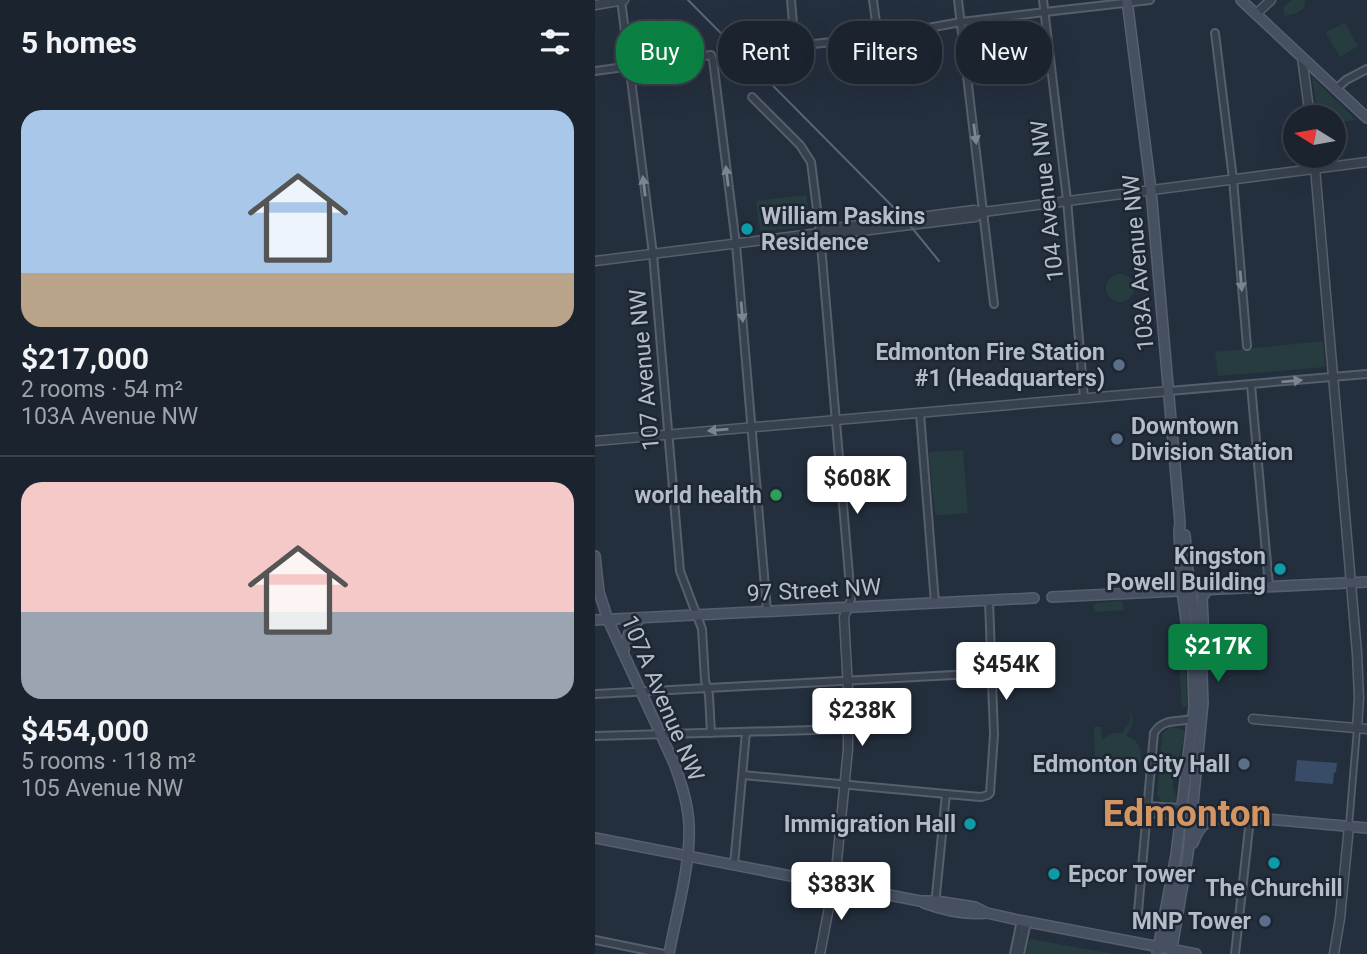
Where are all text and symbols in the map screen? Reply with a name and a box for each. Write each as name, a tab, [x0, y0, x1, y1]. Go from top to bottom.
chip: Buy	[616, 21, 704, 84]
chip: Rent	[718, 21, 814, 84]
chip: Filters	[828, 21, 942, 84]
chip: New	[956, 21, 1052, 84]
icon: filters	[536, 23, 574, 61]
text: 5 homes	[21, 25, 137, 60]
north arrow	[1283, 105, 1346, 168]
map controls	[1283, 105, 1346, 168]
street label: 104 Avenue NW	[1026, 119, 1069, 283]
one-way arrow	[969, 124, 980, 146]
icon: home	[235, 155, 361, 281]
one-way arrow	[722, 165, 733, 187]
street label: 103A Avenue NW	[1117, 174, 1160, 352]
one-way arrow	[639, 175, 650, 197]
place label: William Paskins Residence	[761, 203, 925, 256]
marker: William Paskins Residence	[739, 221, 755, 237]
one-way arrow	[1236, 270, 1247, 292]
street label: 107 Avenue NW	[624, 288, 665, 452]
one-way arrow	[737, 301, 748, 323]
place label: Edmonton Fire Station #1 (Headquarters)	[875, 339, 1105, 392]
text: $217,000	[21, 341, 149, 376]
marker: Edmonton Fire Station #1 (Headquarters)	[1111, 357, 1127, 373]
one-way arrow	[1282, 375, 1304, 386]
text: 2 rooms · 54 m²	[21, 376, 183, 403]
text: 103A Avenue NW	[21, 403, 198, 430]
place label: Downtown Division Station	[1131, 413, 1293, 466]
one-way arrow	[707, 425, 729, 436]
marker: Downtown Division Station	[1109, 431, 1125, 447]
pin: $608K	[808, 456, 906, 516]
text: $608K	[823, 465, 891, 492]
place label: world health	[635, 482, 762, 509]
marker: world health	[768, 487, 784, 503]
icon: home	[235, 527, 361, 653]
place label: Kingston Powell Building	[1106, 543, 1266, 596]
marker: Kingston Powell Building	[1272, 561, 1288, 577]
street label: 97 Street NW	[746, 573, 882, 608]
street label: 107A Avenue NW	[615, 611, 710, 785]
pin: $217K	[1169, 624, 1267, 684]
text: $217K	[1184, 633, 1252, 660]
pin: $454K	[957, 642, 1055, 702]
text: $454K	[972, 651, 1040, 678]
pin: $238K	[813, 688, 911, 748]
text: $238K	[828, 697, 896, 724]
text: $454,000	[21, 713, 149, 748]
text: 5 rooms · 118 m²	[21, 748, 196, 775]
place label: Edmonton City Hall	[1033, 751, 1230, 778]
marker: Edmonton City Hall	[1236, 756, 1252, 772]
text: 105 Avenue NW	[21, 775, 183, 802]
district label: Edmonton	[1103, 792, 1271, 835]
place label: Immigration Hall	[784, 811, 956, 838]
marker: Immigration Hall	[962, 816, 978, 832]
marker: The Churchill	[1266, 855, 1282, 871]
place label: Epcor Tower	[1068, 861, 1196, 888]
pin: $383K	[792, 862, 890, 922]
marker: Epcor Tower	[1046, 866, 1062, 882]
text: $383K	[807, 871, 875, 898]
place label: The Churchill	[1205, 875, 1343, 902]
place label: MNP Tower	[1132, 908, 1252, 935]
marker: MNP Tower	[1257, 913, 1273, 929]

